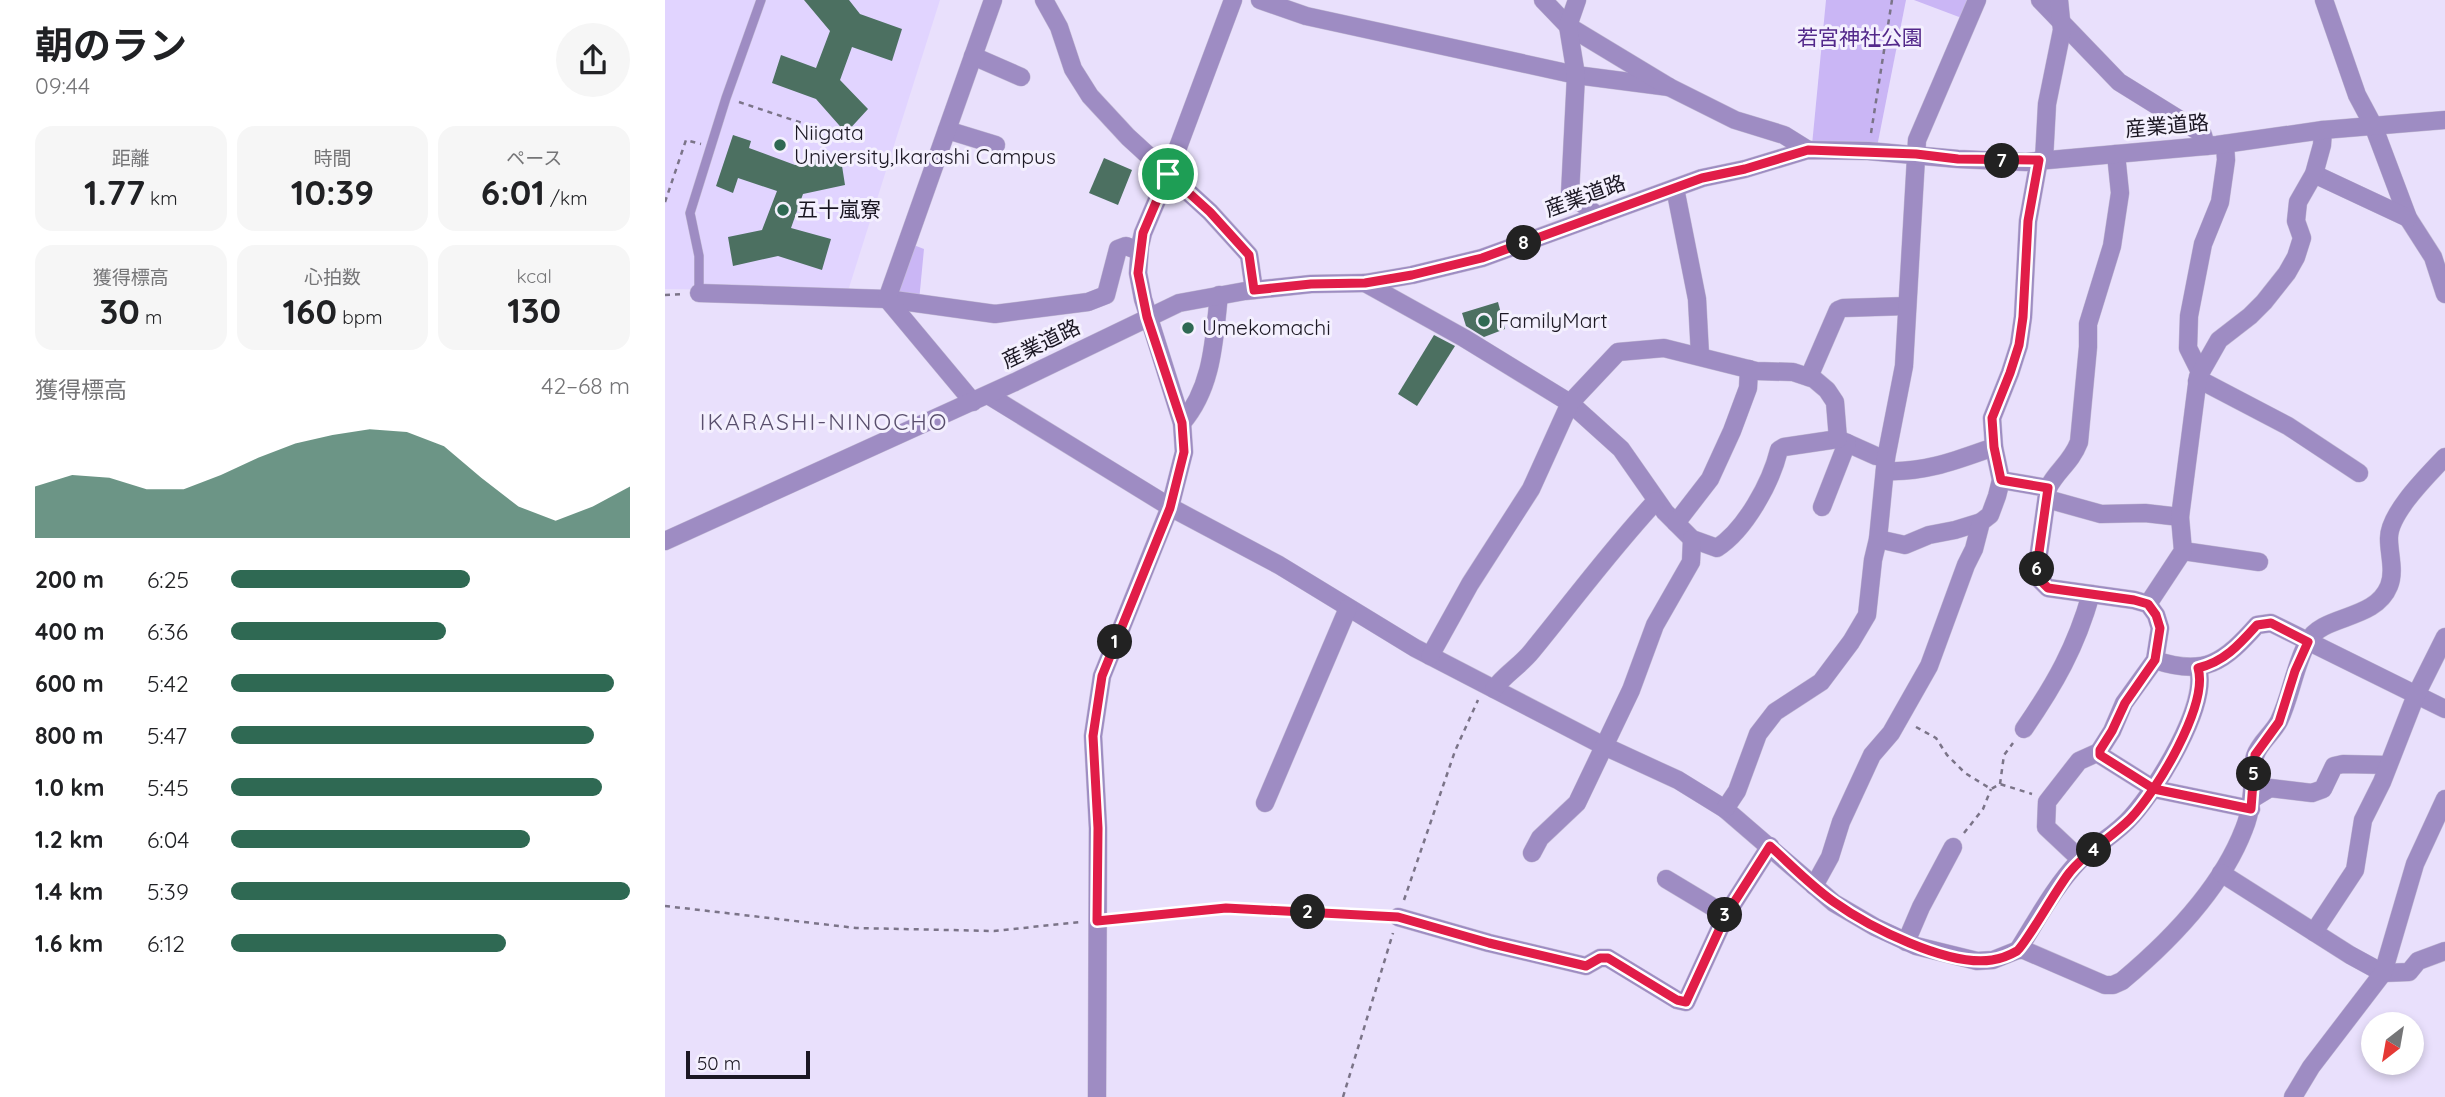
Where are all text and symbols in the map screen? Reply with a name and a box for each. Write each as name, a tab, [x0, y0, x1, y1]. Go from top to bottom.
text: 朝のラン	[35, 21, 187, 69]
button: share	[556, 23, 630, 97]
park label: 若宮神社公園	[1797, 24, 1923, 50]
text: 09:44	[35, 71, 90, 100]
street label: 産業道路	[2124, 108, 2210, 142]
place label: Niigata University,Ikarashi Campus	[794, 119, 1056, 169]
marker: Niigata University,Ikarashi Campus	[772, 137, 788, 153]
pin	[1138, 144, 1198, 204]
pin: 7	[1985, 144, 2019, 178]
text: 距離	[112, 146, 150, 170]
text: 時間	[313, 146, 352, 170]
text: ペース	[506, 146, 562, 170]
text: 7	[1996, 148, 2007, 172]
icon: arrive	[1149, 155, 1187, 193]
street label: 産業道路	[1541, 168, 1629, 222]
text: 1.77	[84, 170, 145, 214]
text: 10:39	[291, 170, 374, 214]
text: 6:01	[481, 170, 545, 214]
text: km	[145, 186, 178, 210]
text: /km	[545, 186, 587, 210]
place label: 五十嵐寮	[797, 196, 881, 222]
marker: 五十嵐寮	[775, 202, 791, 218]
pin: 8	[1507, 226, 1541, 260]
text: 8	[1518, 230, 1529, 254]
text: kcal	[516, 264, 552, 288]
text: 獲得標高	[93, 265, 169, 289]
text: 心拍数	[304, 265, 361, 289]
text: 130	[507, 288, 561, 332]
text: 30	[99, 289, 140, 333]
text: 160	[282, 289, 337, 333]
text: m	[140, 305, 162, 329]
text: bpm	[337, 305, 383, 329]
place label: FamilyMart	[1498, 307, 1608, 333]
street label: 産業道路	[997, 313, 1084, 373]
marker: FamilyMart	[1476, 313, 1492, 329]
place label: Umekomachi	[1202, 314, 1331, 340]
marker: Umekomachi	[1180, 320, 1196, 336]
text: 42–68 m	[541, 371, 630, 400]
text: 獲得標高	[35, 375, 127, 404]
district label: IKARASHI-NINOCHO	[700, 407, 948, 436]
pin: 6	[2019, 552, 2055, 586]
text: 6	[2031, 556, 2042, 580]
text: 200 m	[35, 565, 104, 594]
text: 6:25	[147, 565, 189, 594]
text: 400 m	[35, 617, 104, 646]
text: 6:36	[147, 617, 188, 646]
pin: 1	[1098, 624, 1133, 660]
text: 1	[1111, 629, 1118, 653]
text: 600 m	[35, 669, 104, 698]
text: 5:42	[147, 669, 189, 698]
text: 800 m	[35, 721, 104, 750]
text: 5:47	[147, 721, 187, 750]
pin: 5	[2237, 756, 2271, 792]
text: 5	[2248, 761, 2259, 785]
text: 1.0 km	[35, 773, 105, 802]
text: 5:45	[147, 773, 189, 802]
text: 1.2 km	[35, 825, 104, 854]
text: 6:04	[147, 825, 189, 854]
pin: 4	[2077, 832, 2111, 868]
text: 4	[2088, 837, 2099, 861]
text: 1.4 km	[35, 877, 103, 906]
text: 5:39	[147, 877, 189, 906]
pin: 2	[1291, 894, 1325, 930]
pin: 3	[1707, 898, 1743, 932]
text: 2	[1302, 899, 1313, 923]
text: 3	[1719, 902, 1730, 926]
text: 1.6 km	[35, 929, 103, 958]
text: 6:12	[147, 929, 185, 958]
north arrow	[2361, 1012, 2424, 1074]
map controls	[2361, 1012, 2424, 1075]
scale bar	[686, 1048, 810, 1080]
text: 50 m	[697, 1051, 741, 1075]

